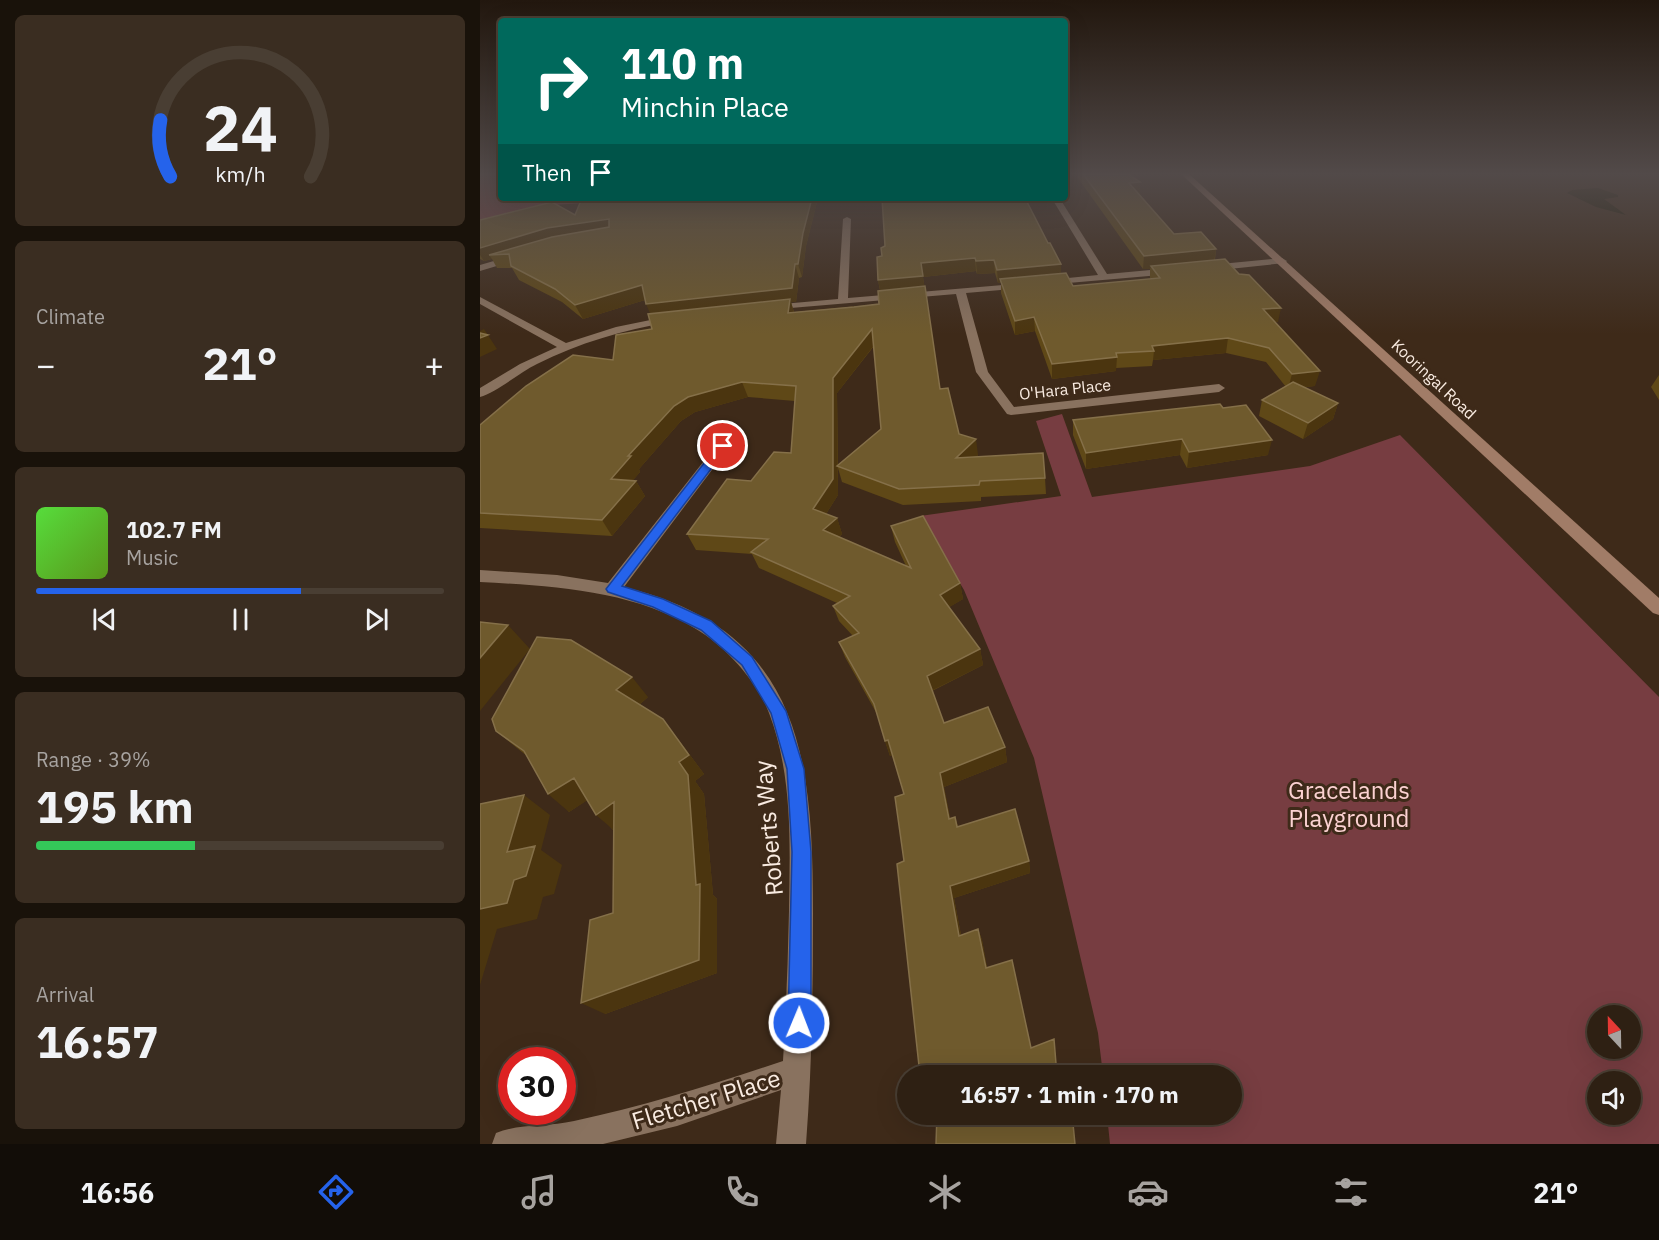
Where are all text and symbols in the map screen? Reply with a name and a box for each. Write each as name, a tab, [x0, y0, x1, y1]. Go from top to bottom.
text: 110 m	[621, 36, 744, 91]
icon: right	[522, 42, 600, 120]
text: 24	[203, 88, 277, 169]
text: Minchin Place	[621, 89, 789, 124]
icon: arrive	[584, 156, 617, 189]
text: Then	[522, 158, 572, 187]
text: km/h	[215, 161, 265, 189]
text: Climate	[36, 303, 105, 330]
text: 21°	[202, 334, 278, 392]
street label: Kooringal Road	[1388, 335, 1480, 423]
text: −	[36, 343, 56, 386]
text: +	[424, 343, 444, 386]
street label: O'Hara Place	[1018, 374, 1112, 404]
pin	[697, 420, 748, 471]
icon: arrive	[706, 429, 739, 462]
text: 102.7 FM	[126, 515, 222, 544]
text: Music	[126, 544, 178, 571]
icon: previous	[88, 603, 121, 636]
icon: pause	[224, 603, 257, 636]
icon: next	[360, 603, 393, 636]
text: Range · 39%	[36, 746, 151, 773]
street label: Roberts Way	[746, 759, 790, 897]
park label: Gracelands Playground	[1288, 774, 1410, 834]
text: 195 km	[36, 777, 194, 835]
text: Arrival	[36, 981, 94, 1008]
position arrow	[767, 991, 831, 1055]
north arrow	[1587, 1005, 1641, 1059]
map controls	[1587, 1005, 1641, 1125]
text: 16:57	[36, 1012, 159, 1070]
speed limit sign: 30	[498, 1047, 576, 1125]
street label: Fletcher Place	[628, 1061, 784, 1137]
button: sound	[1587, 1071, 1641, 1125]
text: 16:57 · 1 min · 170 m	[960, 1080, 1179, 1109]
icon: directions	[315, 1171, 357, 1213]
icon: music	[518, 1171, 560, 1213]
icon: phone	[721, 1171, 763, 1213]
icon: climate	[924, 1171, 966, 1213]
icon: car	[1127, 1171, 1169, 1213]
icon: filters	[1330, 1171, 1372, 1213]
text: 16:56	[81, 1175, 154, 1210]
text: 21°	[1533, 1175, 1578, 1210]

